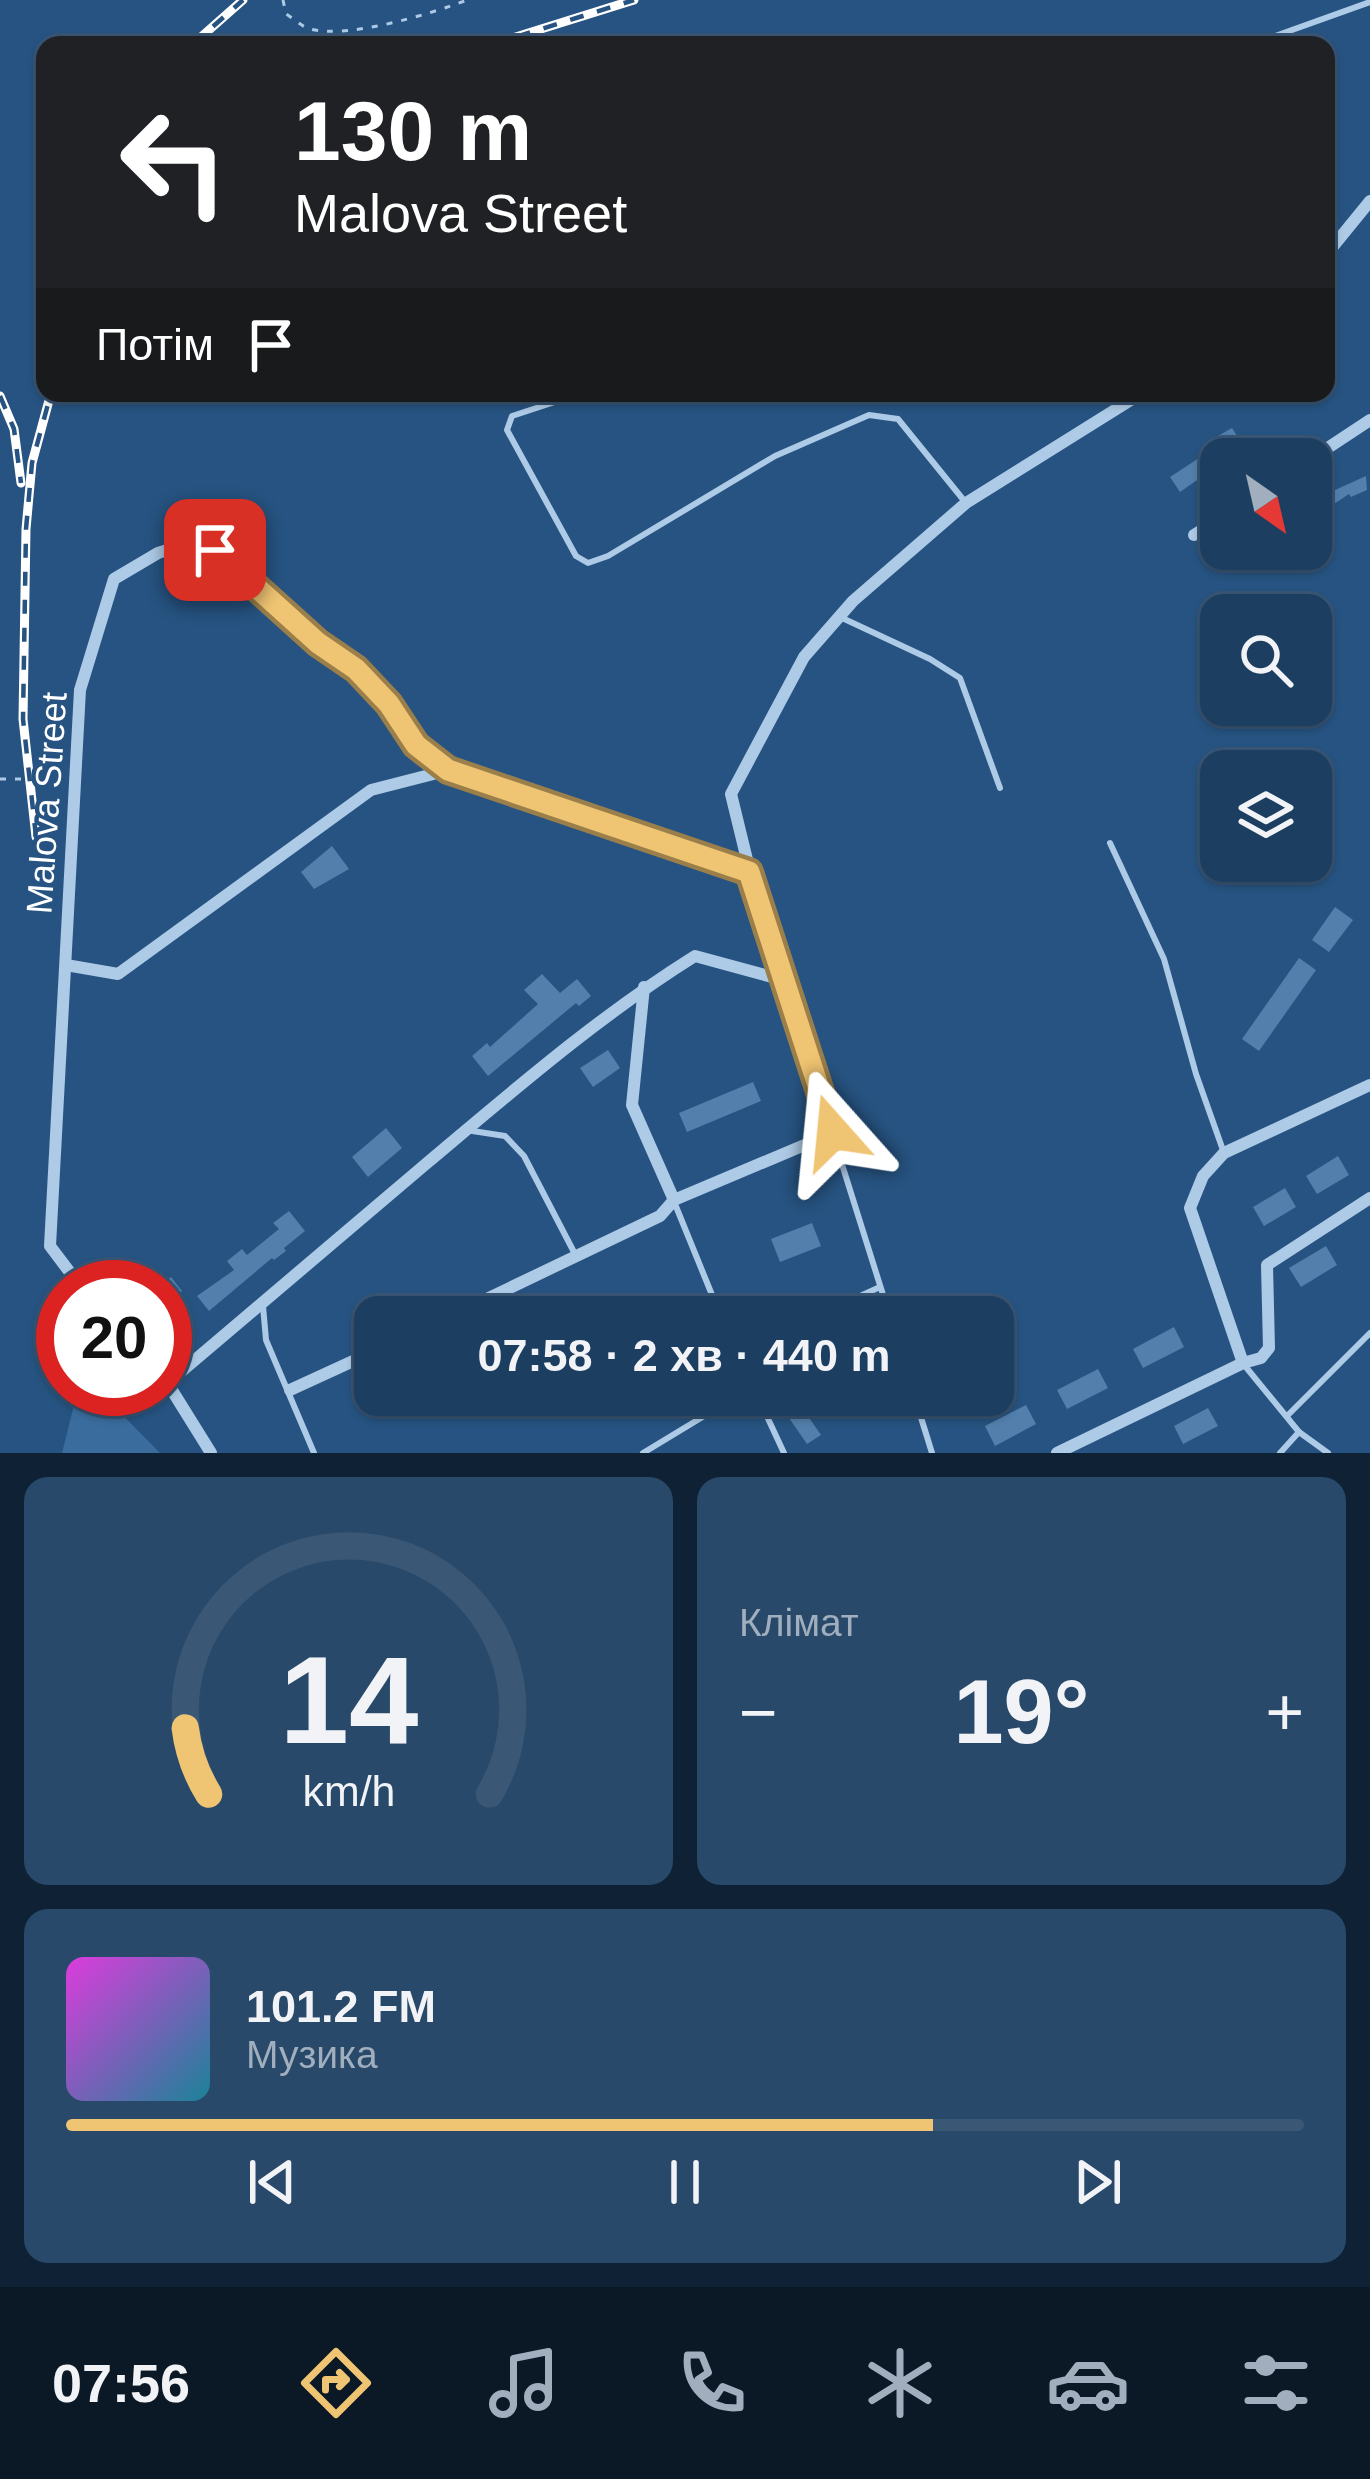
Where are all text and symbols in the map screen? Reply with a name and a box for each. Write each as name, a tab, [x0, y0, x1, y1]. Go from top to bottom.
icon: left	[96, 84, 252, 240]
text: 130 m	[294, 84, 532, 178]
text: Malova Street	[294, 183, 627, 243]
icon: arrive	[238, 312, 304, 378]
text: Потім	[96, 319, 214, 370]
north arrow	[1200, 438, 1332, 570]
map controls	[1200, 438, 1332, 882]
pin	[164, 499, 266, 601]
icon: arrive	[182, 517, 248, 583]
button: search	[1200, 594, 1332, 726]
street label: Malova Street	[18, 691, 75, 915]
button: layers	[1200, 750, 1332, 882]
position arrow	[770, 1069, 896, 1195]
speed limit sign: 20	[36, 1260, 192, 1416]
text: 07:58 · 2 хв · 440 m	[478, 1330, 890, 1381]
text: Клімат	[739, 1601, 859, 1644]
text: 14	[279, 1630, 418, 1769]
text: 19°	[953, 1662, 1090, 1762]
text: −	[739, 1675, 778, 1749]
text: +	[1265, 1675, 1304, 1749]
text: km/h	[302, 1767, 395, 1815]
text: 101.2 FM	[246, 1981, 436, 2032]
text: Музика	[246, 2033, 378, 2076]
icon: previous	[239, 2149, 305, 2215]
icon: pause	[652, 2149, 718, 2215]
icon: next	[1065, 2149, 1131, 2215]
icon: directions	[294, 2341, 378, 2425]
icon: music	[482, 2341, 566, 2425]
icon: phone	[670, 2341, 754, 2425]
icon: climate	[858, 2341, 942, 2425]
icon: car	[1046, 2341, 1130, 2425]
icon: filters	[1234, 2341, 1318, 2425]
text: 07:56	[52, 2353, 190, 2413]

